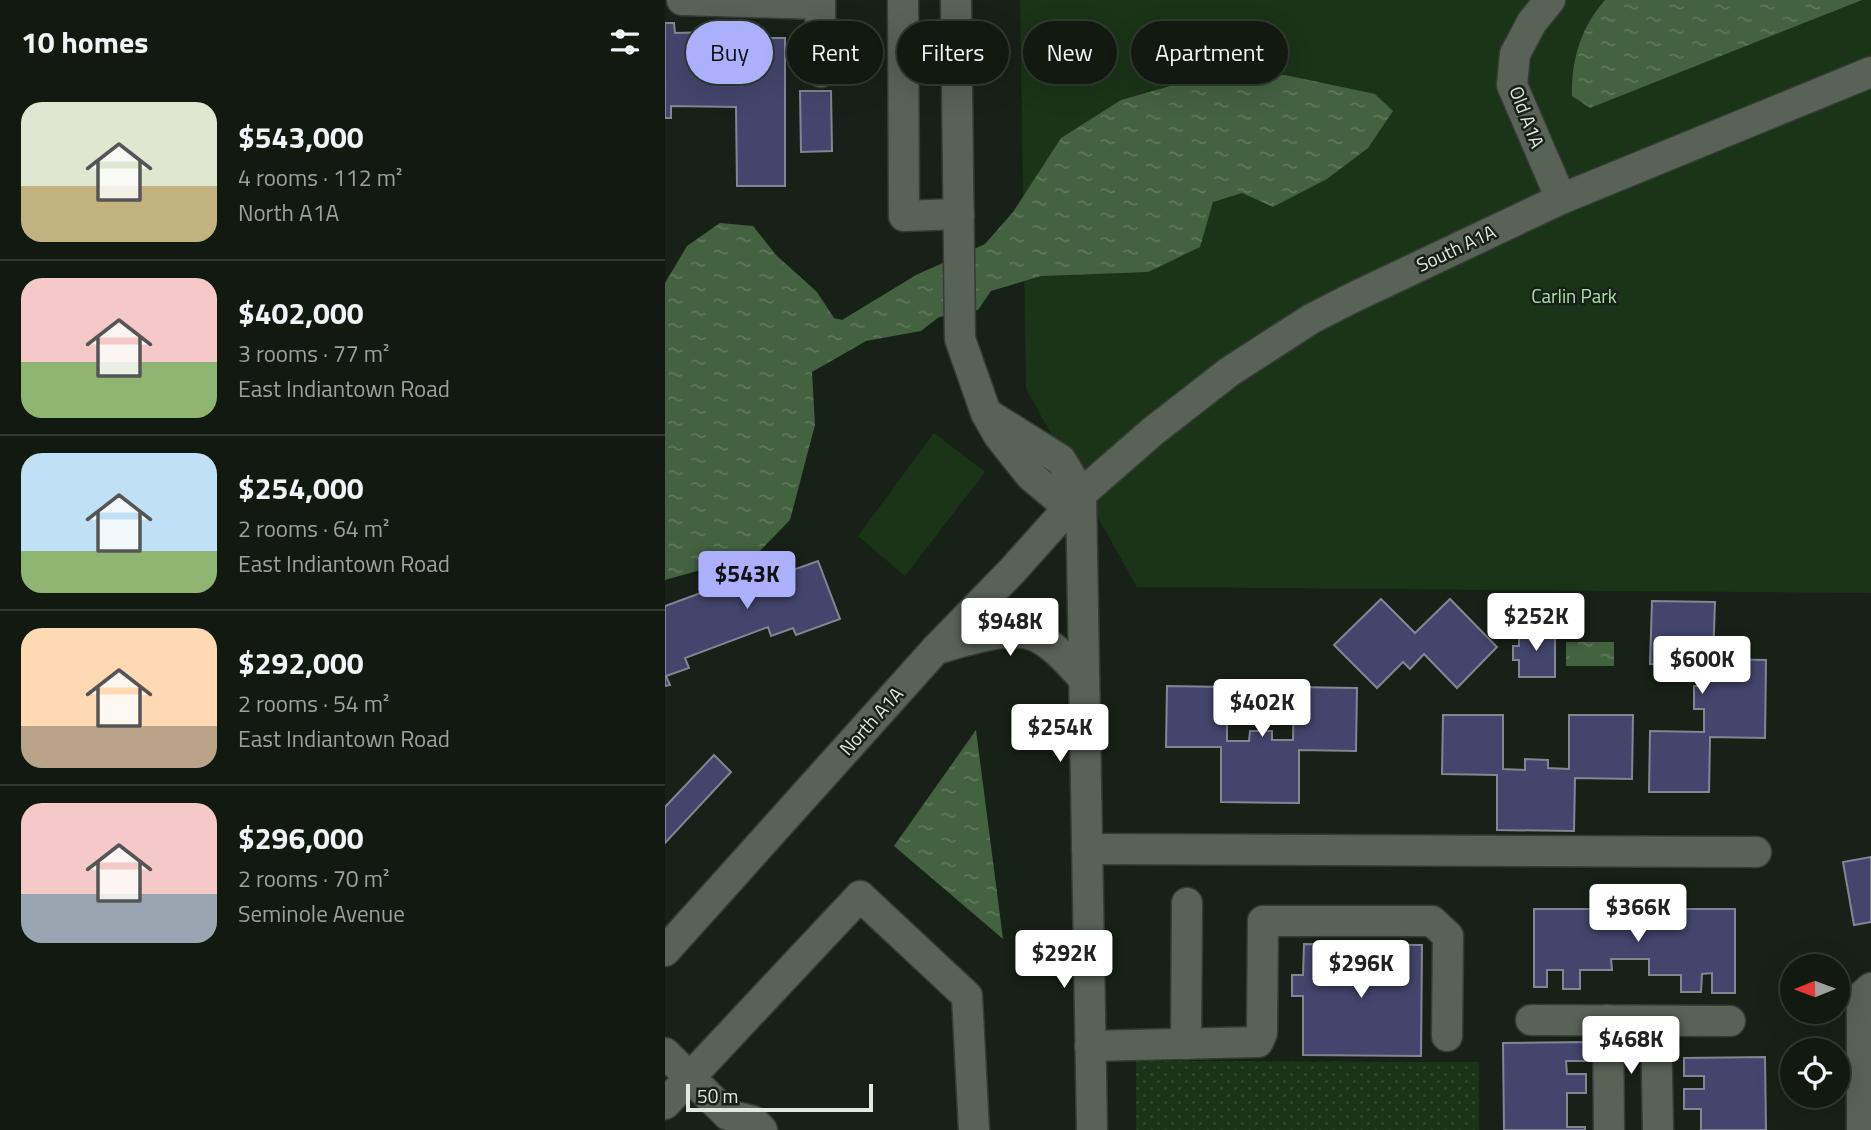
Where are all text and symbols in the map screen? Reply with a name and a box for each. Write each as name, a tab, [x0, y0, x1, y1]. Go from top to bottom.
text: 10 homes	[21, 19, 148, 65]
chip: Buy	[686, 21, 773, 84]
chip: Rent	[787, 21, 883, 84]
chip: Filters	[897, 21, 1009, 84]
chip: New	[1023, 21, 1117, 84]
chip: Apartment	[1131, 21, 1288, 84]
icon: filters	[606, 23, 644, 61]
street label: Old A1A	[1502, 82, 1553, 152]
text: $543,000	[238, 114, 364, 160]
icon: home	[77, 130, 161, 214]
text: 4 rooms · 112 m²	[238, 160, 402, 195]
text: North A1A	[238, 195, 339, 230]
street label: South A1A	[1411, 216, 1500, 279]
park label: Carlin Park	[1531, 281, 1617, 310]
text: $402,000	[238, 290, 364, 336]
icon: home	[77, 306, 161, 390]
text: 3 rooms · 77 m²	[238, 336, 389, 371]
text: East Indiantown Road	[238, 371, 450, 406]
text: $254,000	[238, 465, 364, 511]
icon: home	[77, 481, 161, 565]
text: 2 rooms · 64 m²	[238, 511, 389, 546]
text: East Indiantown Road	[238, 546, 450, 581]
pin: $543K	[698, 552, 796, 611]
text: $543K	[714, 556, 780, 591]
pin: $252K	[1487, 594, 1585, 653]
pin: $948K	[961, 598, 1059, 658]
text: $252K	[1503, 598, 1569, 633]
text: $948K	[977, 603, 1043, 638]
pin: $600K	[1653, 636, 1751, 696]
text: $292,000	[238, 640, 364, 686]
text: $600K	[1669, 641, 1735, 676]
icon: home	[77, 656, 161, 740]
street label: North A1A	[832, 680, 909, 761]
pin: $402K	[1213, 680, 1311, 739]
text: $402K	[1229, 684, 1295, 719]
text: 2 rooms · 54 m²	[238, 686, 389, 721]
pin: $254K	[1011, 704, 1109, 764]
text: $254K	[1027, 709, 1093, 744]
text: East Indiantown Road	[238, 721, 450, 756]
text: $296,000	[238, 815, 364, 861]
icon: home	[77, 831, 161, 915]
text: 2 rooms · 70 m²	[238, 861, 389, 896]
pin: $366K	[1589, 884, 1687, 944]
text: $366K	[1605, 889, 1671, 924]
text: Seminole Avenue	[238, 896, 405, 931]
pin: $292K	[1015, 930, 1113, 990]
text: $292K	[1031, 935, 1097, 970]
pin: $296K	[1312, 940, 1410, 1000]
text: $296K	[1328, 945, 1394, 980]
north arrow	[1780, 954, 1850, 1024]
map controls	[1780, 954, 1850, 1108]
pin: $468K	[1582, 1016, 1680, 1076]
text: $468K	[1598, 1021, 1664, 1056]
button: locate	[1780, 1038, 1850, 1108]
scale bar	[686, 1081, 873, 1113]
text: 50 m	[697, 1081, 738, 1110]

